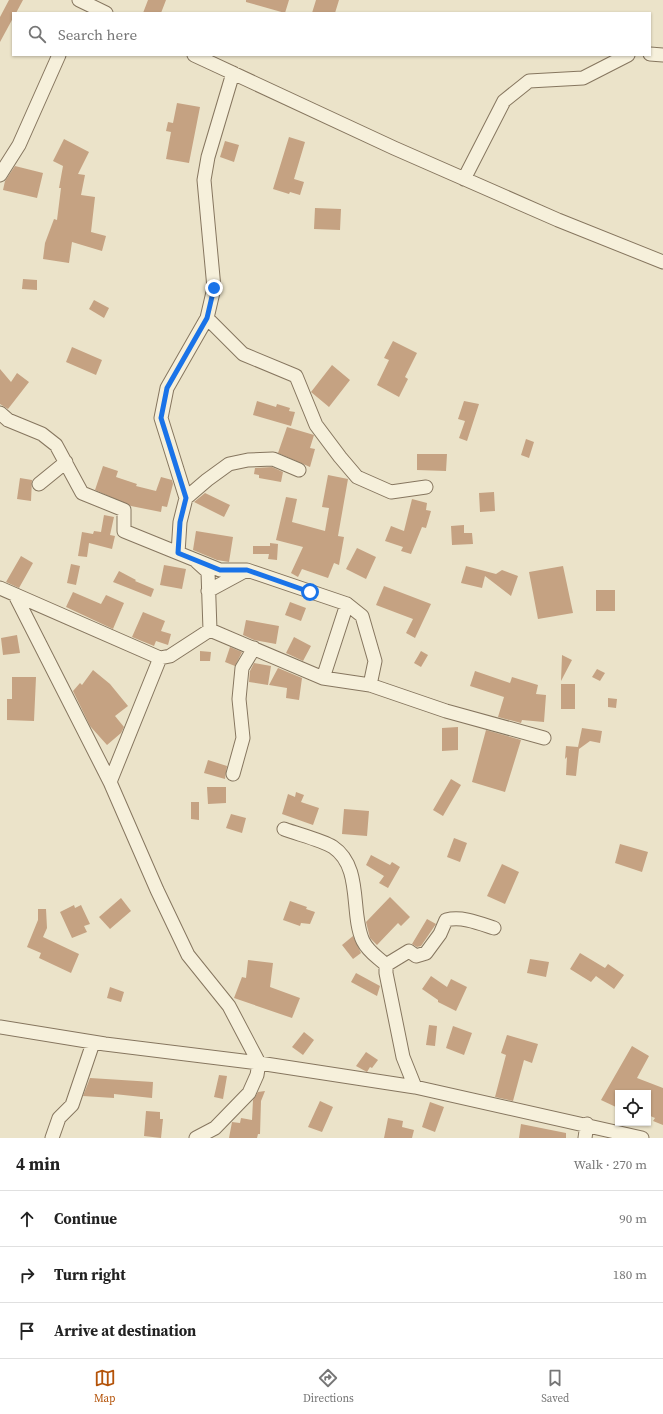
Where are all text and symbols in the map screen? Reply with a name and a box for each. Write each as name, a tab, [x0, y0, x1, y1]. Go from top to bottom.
search box	[12, 12, 651, 56]
icon: search	[26, 23, 48, 45]
text: Search here	[58, 24, 137, 45]
route end	[205, 279, 223, 297]
route start	[301, 583, 319, 601]
map controls	[615, 1090, 651, 1126]
button: locate	[615, 1090, 651, 1126]
text: 4 min	[16, 1152, 60, 1176]
text: Walk · 270 m	[574, 1156, 647, 1173]
icon: ahead	[16, 1208, 38, 1230]
text: Continue	[54, 1208, 117, 1229]
text: 90 m	[619, 1210, 647, 1227]
icon: right	[16, 1264, 38, 1286]
text: Turn right	[54, 1264, 126, 1285]
text: 180 m	[613, 1266, 647, 1283]
icon: arrive	[16, 1320, 38, 1342]
text: Arrive at destination	[54, 1320, 196, 1341]
tab: Map	[94, 1367, 116, 1406]
tab: Directions	[303, 1367, 354, 1406]
tab: Saved	[541, 1367, 569, 1406]

